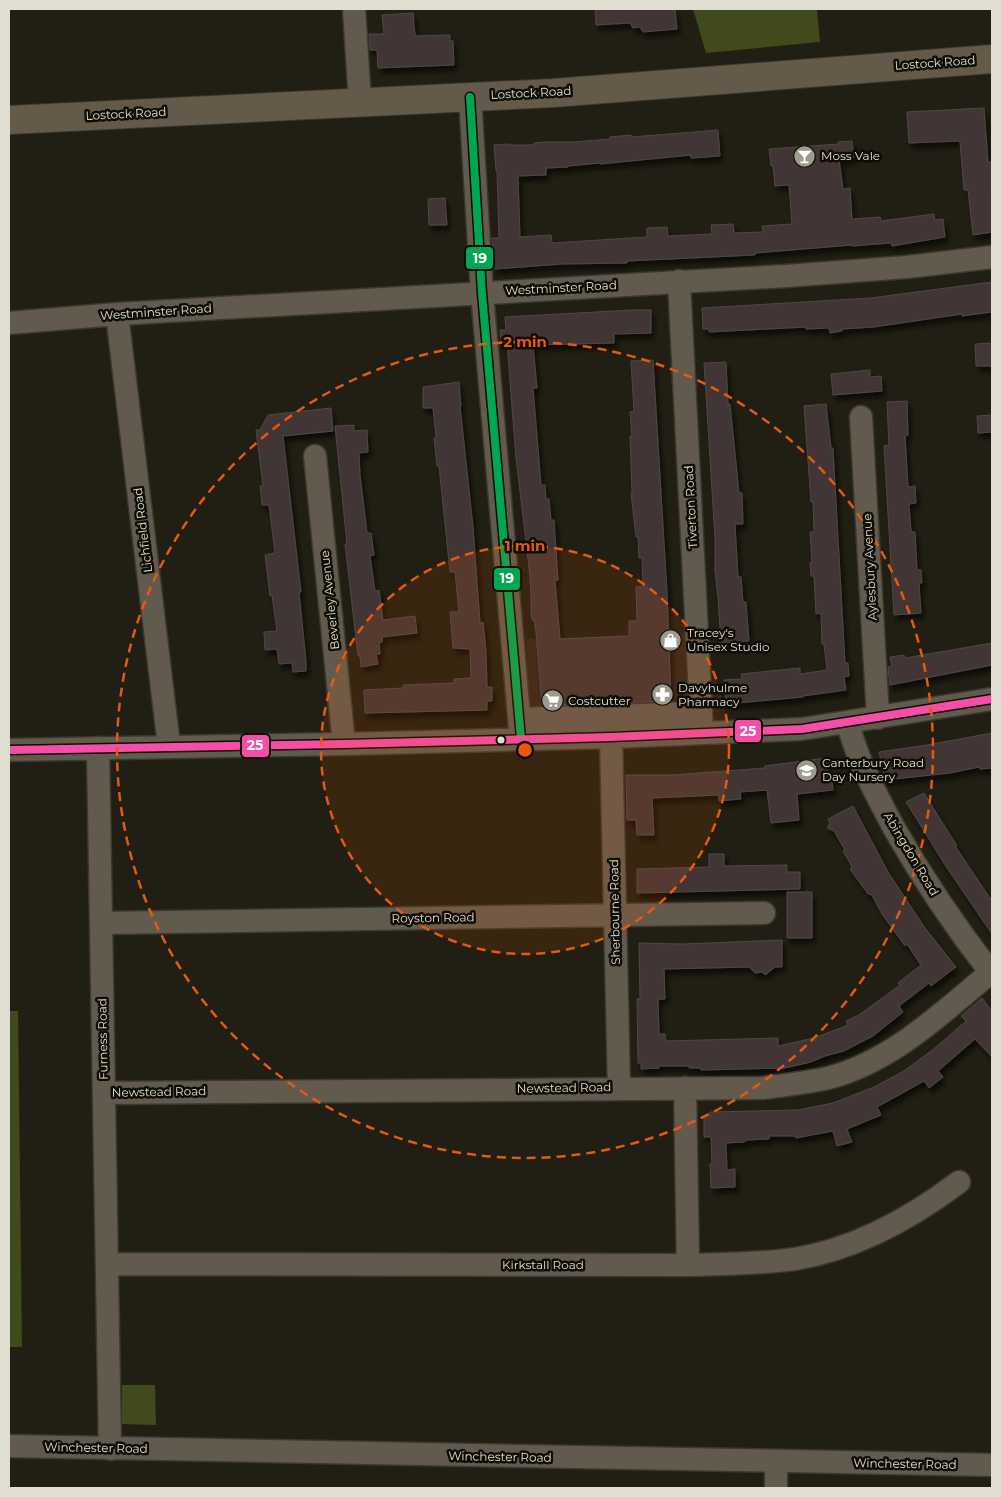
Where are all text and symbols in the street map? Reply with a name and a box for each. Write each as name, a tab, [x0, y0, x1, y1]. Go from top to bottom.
street label: Lostock Road	[894, 52, 976, 73]
street label: Lostock Road	[490, 83, 572, 102]
street label: Lostock Road	[85, 104, 167, 123]
bar icon: Moss Vale	[793, 144, 817, 168]
place label: Moss Vale	[821, 148, 880, 163]
line badge: 19	[465, 246, 494, 270]
text: 19	[473, 249, 487, 267]
street label: Westminster Road	[505, 277, 617, 298]
street label: Westminster Road	[100, 300, 212, 323]
text: 2 min	[503, 332, 547, 351]
street label: Tiverton Road	[681, 465, 700, 549]
street label: Lichfield Road	[130, 487, 155, 573]
street label: Aylesbury Avenue	[859, 513, 880, 621]
text: 1 min	[505, 536, 545, 555]
street label: Beverley Avenue	[317, 550, 342, 650]
line badge: 19	[493, 567, 521, 591]
text: 19	[500, 569, 514, 587]
place label: Tracey's Unisex Studio	[687, 625, 770, 654]
shop icon: Tracey's Unisex Studio	[659, 628, 683, 652]
place label: Davyhulme Pharmacy	[678, 680, 747, 709]
pharmacy icon: Davyhulme Pharmacy	[650, 683, 674, 707]
supermarket icon: Costcutter	[540, 689, 564, 713]
place label: Costcutter	[568, 693, 631, 708]
line badge: 25	[734, 719, 762, 743]
text: 25	[740, 722, 756, 740]
line badge: 25	[241, 734, 270, 758]
unlabelled marker	[496, 735, 506, 745]
text: 25	[247, 736, 263, 754]
centre of rings	[516, 741, 534, 759]
place label: Canterbury Road Day Nursery	[822, 755, 924, 784]
school or university icon: Canterbury Road Day Nursery	[794, 758, 818, 782]
street label: Abingdon Road	[881, 809, 942, 898]
street label: Sherbourne Road	[606, 859, 623, 965]
street label: Royston Road	[391, 909, 475, 926]
street label: Furness Road	[94, 998, 111, 1080]
street label: Newstead Road	[517, 1079, 611, 1096]
street label: Newstead Road	[112, 1083, 206, 1100]
street label: Kirkstall Road	[502, 1257, 584, 1272]
street label: Winchester Road	[44, 1439, 148, 1456]
street label: Winchester Road	[448, 1448, 552, 1465]
street label: Winchester Road	[853, 1455, 957, 1472]

